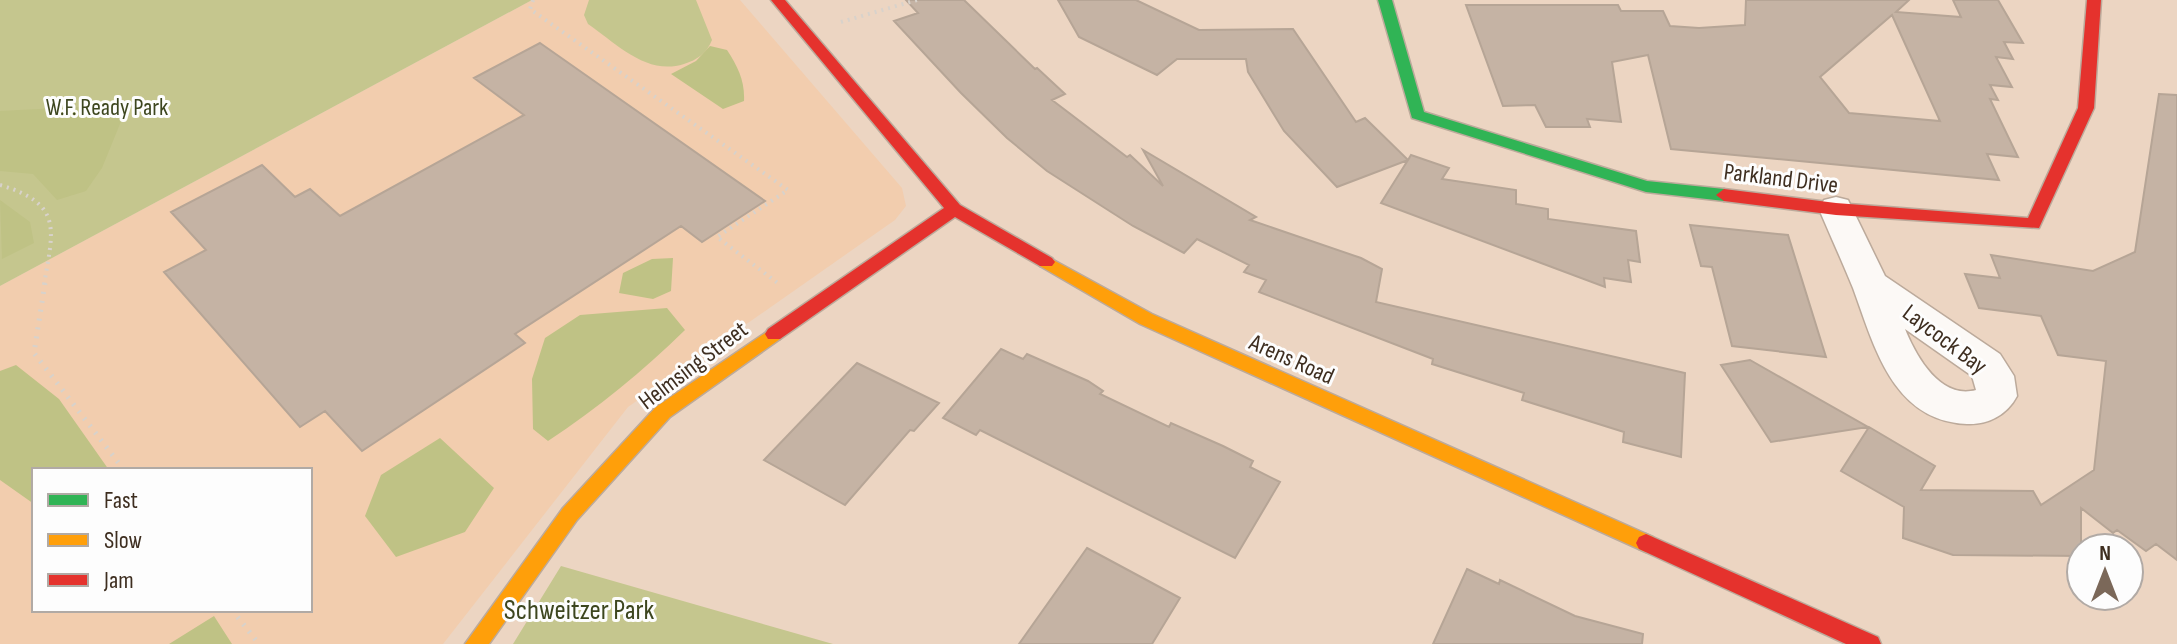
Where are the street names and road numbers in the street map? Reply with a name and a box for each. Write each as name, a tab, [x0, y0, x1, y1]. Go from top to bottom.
street label: Parkland Drive	[1722, 157, 1840, 200]
street label: Laycock Bay	[1897, 298, 1993, 381]
street label: Helmsing Street	[633, 315, 754, 416]
street label: Arens Road	[1244, 328, 1339, 391]

